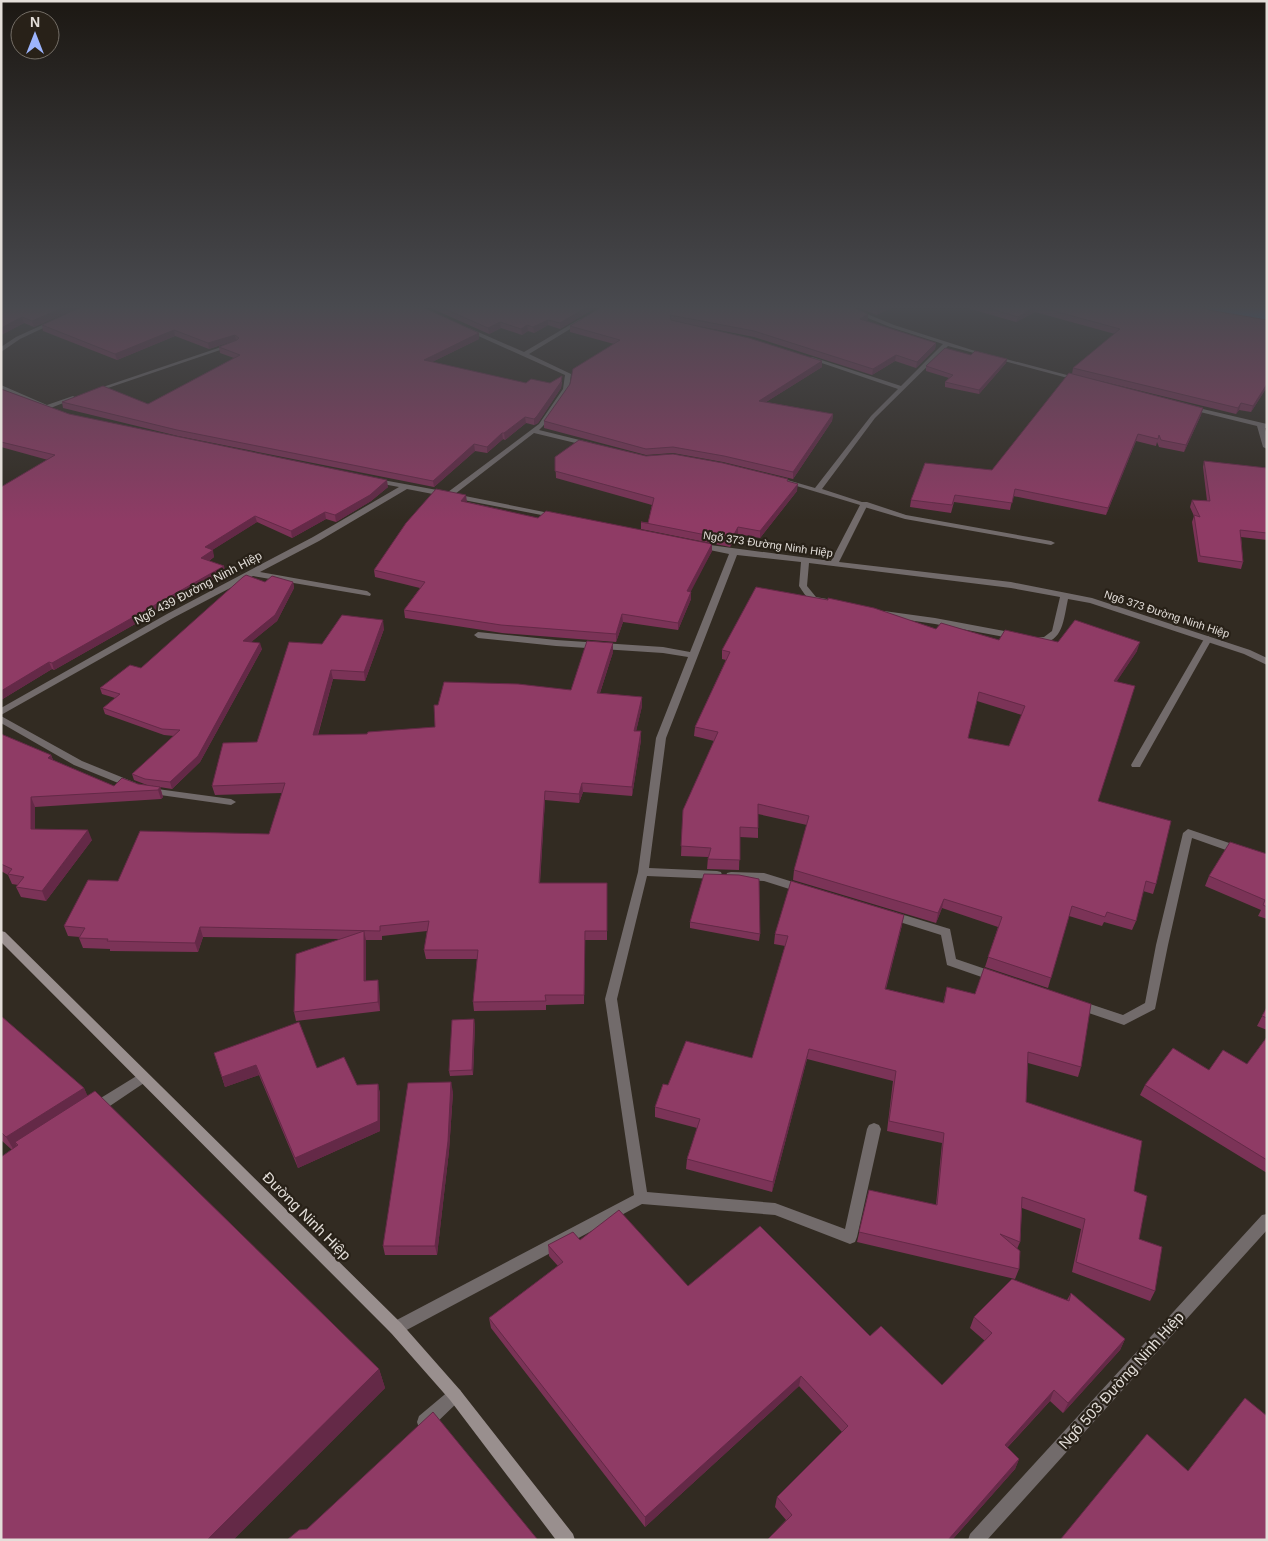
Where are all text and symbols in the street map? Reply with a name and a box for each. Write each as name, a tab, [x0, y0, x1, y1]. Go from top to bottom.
north arrow	[10, 10, 60, 60]
text: N	[30, 14, 40, 30]
street label: Ngõ 373 Đường Ninh Hiệp	[702, 529, 834, 559]
street label: Ngõ 439 Đường Ninh Hiệp	[132, 548, 265, 628]
street label: Ngõ 373 Đường Ninh Hiệp	[1103, 588, 1231, 640]
street label: Đường Ninh Hiệp	[259, 1168, 355, 1264]
street label: Ngõ 503 Đường Ninh Hiệp	[1055, 1308, 1187, 1452]

